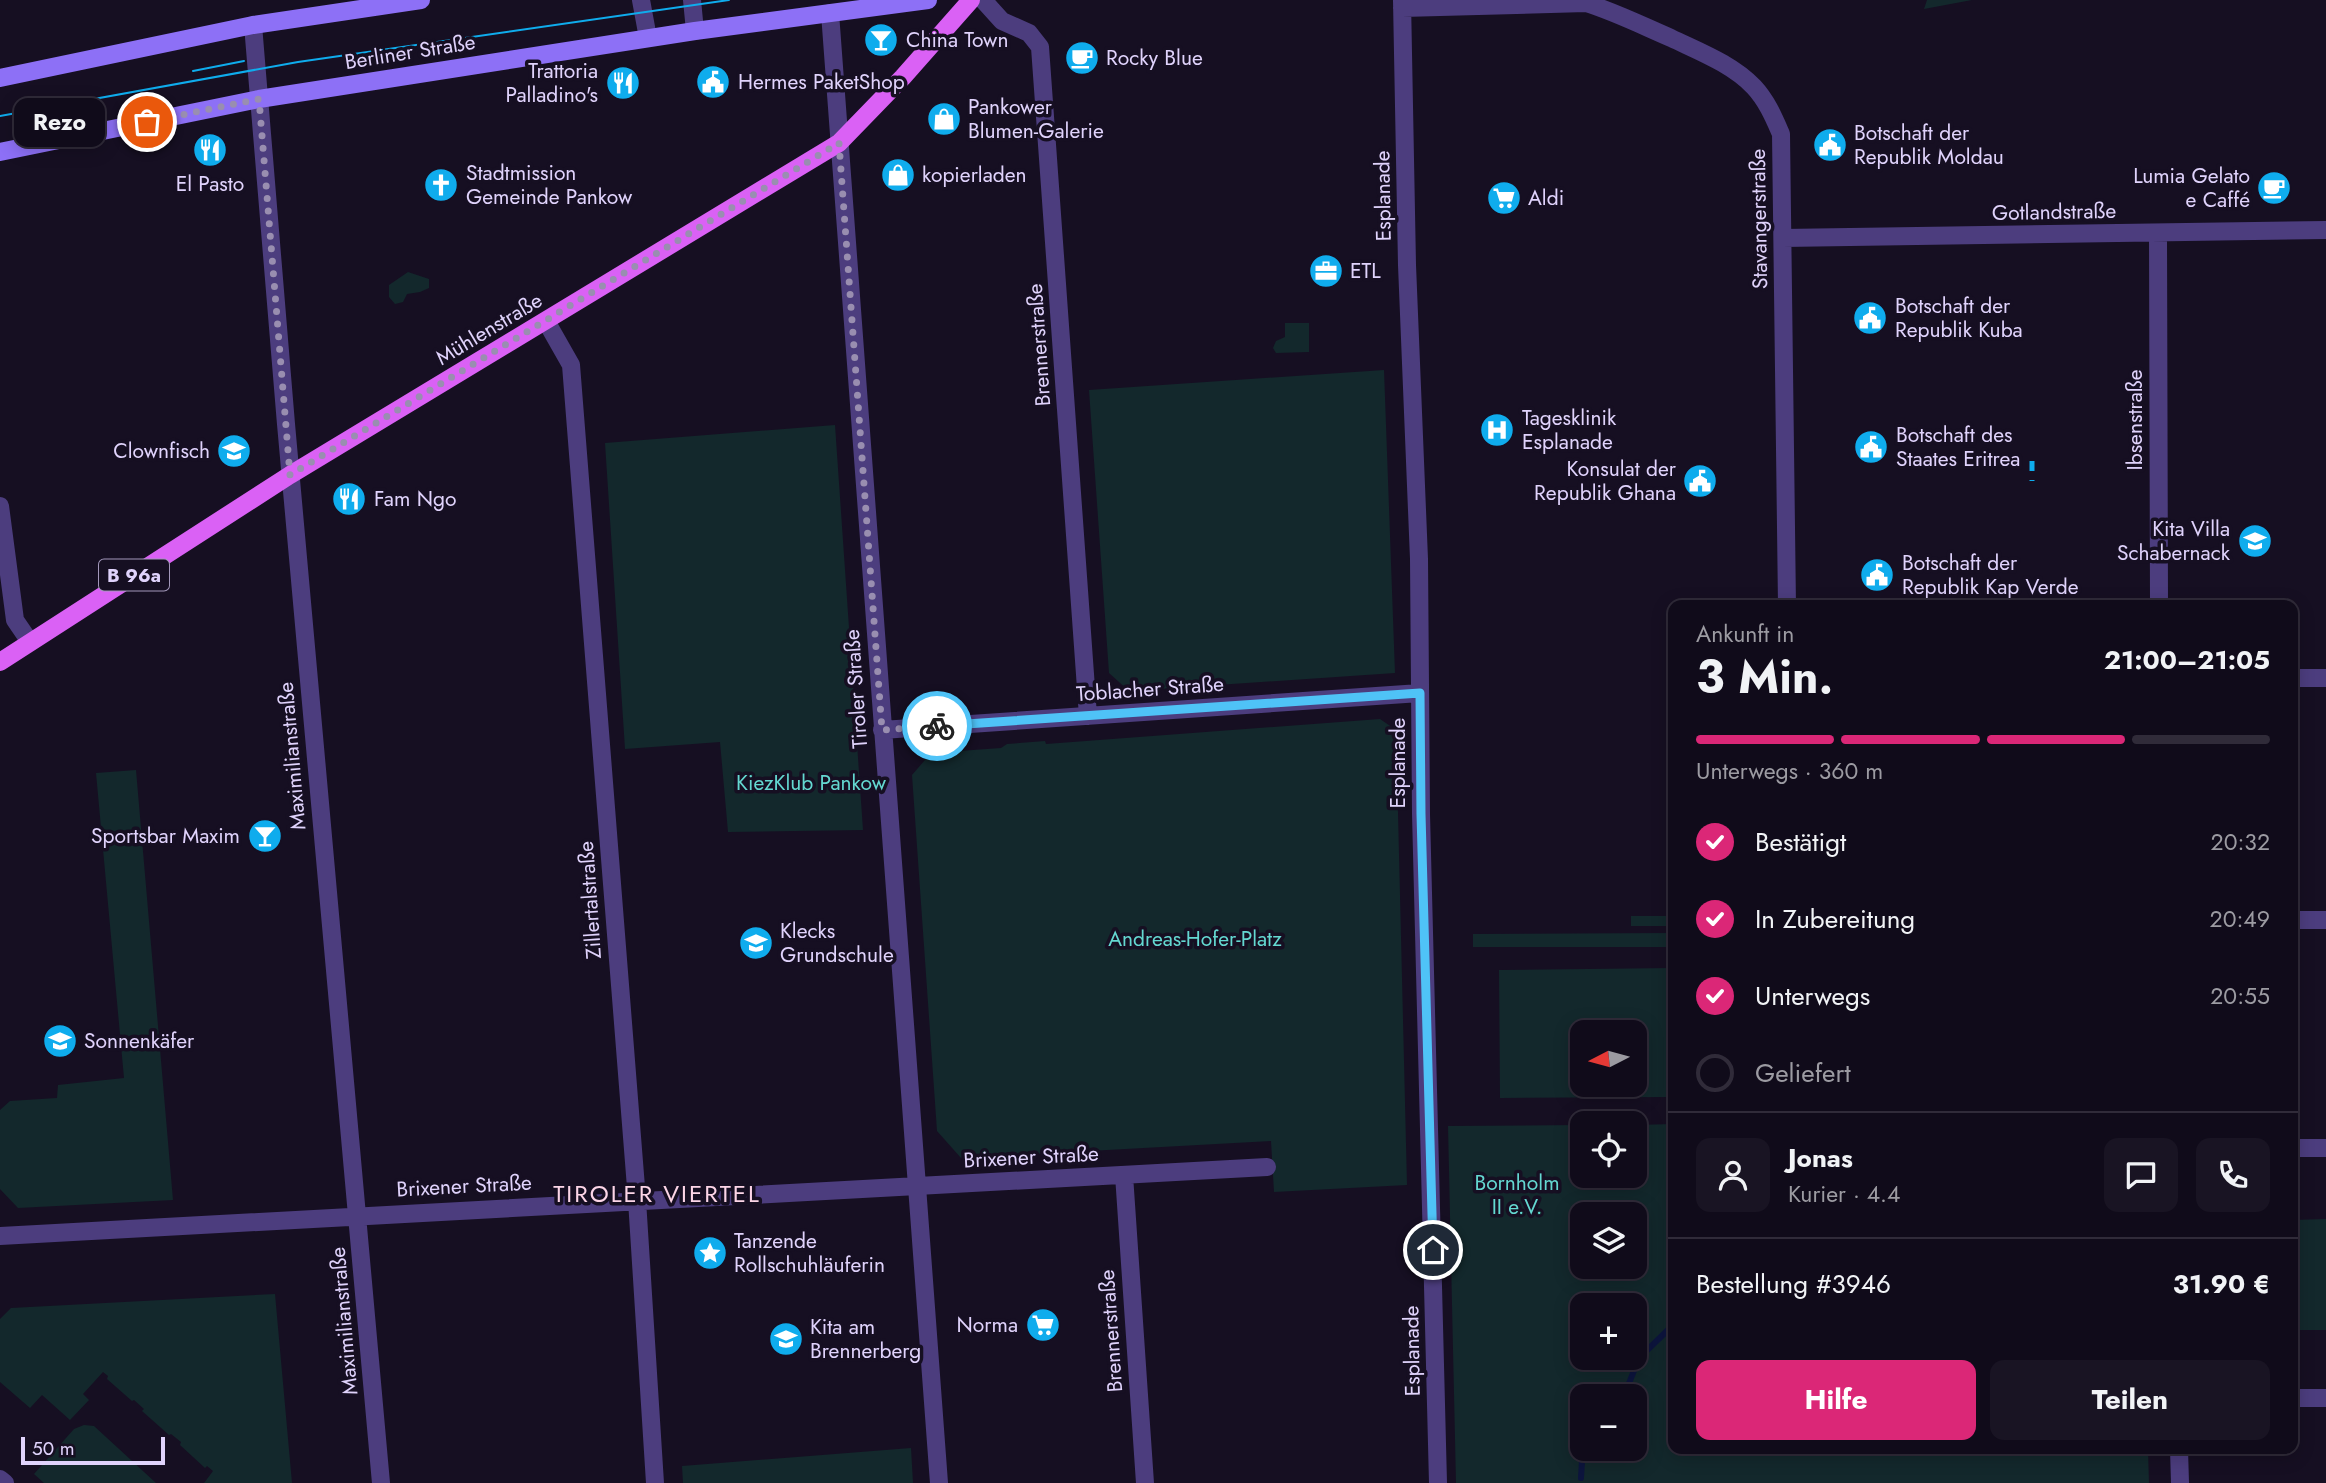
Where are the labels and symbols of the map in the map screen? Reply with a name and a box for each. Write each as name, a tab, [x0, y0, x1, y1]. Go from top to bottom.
bar icon: China Town	[862, 21, 900, 59]
place label: China Town	[906, 25, 1008, 55]
street label: Berliner Straße	[343, 27, 478, 77]
cafe icon: Rocky Blue	[1063, 39, 1101, 77]
place label: Rocky Blue	[1106, 43, 1203, 73]
place label: Trattoria Palladino's	[506, 56, 598, 110]
public building icon: Hermes PaketShop	[694, 63, 732, 101]
restaurant icon: Trattoria Palladino's	[604, 64, 642, 102]
place label: Hermes PaketShop	[738, 67, 905, 97]
pin	[117, 92, 177, 152]
place label: Pankower Blumen-Galerie	[968, 92, 1104, 146]
callout: Rezo	[14, 97, 105, 146]
shop icon: Pankower Blumen-Galerie	[925, 100, 963, 138]
place label: Botschaft der Republik Moldau	[1854, 118, 2004, 172]
public building icon: Botschaft der Republik Moldau	[1811, 126, 1849, 164]
restaurant icon: El Pasto	[191, 131, 229, 169]
street label: Stavangerstraße	[1743, 148, 1775, 289]
street label: Esplanade	[1367, 150, 1399, 242]
shop icon: kopierladen	[879, 156, 917, 194]
place label: Stadtmission Gemeinde Pankow	[466, 158, 633, 212]
place label: kopierladen	[922, 160, 1027, 190]
place label: Lumia Gelato e Caffé	[2133, 161, 2250, 215]
church icon: Stadtmission Gemeinde Pankow	[422, 166, 460, 204]
place label: El Pasto	[176, 169, 244, 199]
cafe icon: Lumia Gelato e Caffé	[2255, 169, 2293, 207]
supermarket icon: Aldi	[1485, 179, 1523, 217]
place label: Aldi	[1528, 183, 1564, 213]
street label: Gotlandstraße	[1992, 196, 2117, 228]
office icon: ETL	[1307, 252, 1345, 290]
place label: ETL	[1350, 256, 1381, 286]
street label: Brennerstraße	[1020, 282, 1058, 407]
street label: Mühlenstraße	[430, 285, 548, 373]
place label: Botschaft der Republik Kuba	[1895, 291, 2023, 345]
public building icon: Botschaft der Republik Kuba	[1851, 299, 1889, 337]
street label: Ibsenstraße	[2120, 369, 2150, 470]
place label: Tagesklinik Esplanade	[1522, 403, 1617, 457]
hospital icon: Tagesklinik Esplanade	[1478, 411, 1516, 449]
place label: Botschaft des Staates Eritrea	[1896, 420, 2020, 474]
public building icon: Botschaft des Staates Eritrea	[1852, 428, 1890, 466]
school or university icon: Clownfisch	[215, 432, 253, 470]
place label: Clownfisch	[113, 436, 210, 466]
place label: Konsulat der Republik Ghana	[1534, 454, 1677, 508]
public building icon: Konsulat der Republik Ghana	[1681, 462, 1719, 500]
restaurant icon: Fam Ngo	[330, 480, 368, 518]
place label: Fam Ngo	[374, 484, 456, 514]
place label: Kita Villa Schabernack	[2117, 514, 2231, 568]
school or university icon: Kita Villa Schabernack	[2236, 522, 2274, 560]
place label: Botschaft der Republik Kap Verde	[1902, 548, 2079, 602]
public building icon: Botschaft der Republik Kap Verde	[1858, 556, 1896, 594]
road number: B 96a	[99, 560, 169, 590]
street label: Tiroler Straße	[837, 628, 875, 750]
street label: Toblacher Straße	[1075, 669, 1225, 709]
street label: Maximilianstraße	[271, 681, 313, 831]
courier	[902, 691, 972, 761]
street label: Esplanade	[1383, 717, 1413, 808]
park label: KiezKlub Pankow	[736, 768, 887, 798]
bar icon: Sportsbar Maxim	[246, 817, 284, 855]
place label: Sportsbar Maxim	[91, 821, 240, 851]
street label: Zillertalstraße	[571, 840, 609, 960]
place label: Klecks Grundschule	[780, 916, 894, 970]
school or university icon: Klecks Grundschule	[737, 924, 775, 962]
park label: Andreas-Hofer-Platz	[1108, 924, 1282, 954]
north arrow	[1570, 1020, 1647, 1097]
school or university icon: Sonnenkäfer	[41, 1022, 79, 1060]
place label: Sonnenkäfer	[84, 1026, 195, 1056]
street label: Brixener Straße	[963, 1138, 1100, 1176]
street label: Brixener Straße	[396, 1167, 533, 1205]
park label: Bornholm II e.V.	[1474, 1168, 1560, 1222]
district label: TIROLER VIERTEL	[553, 1176, 761, 1211]
pin	[1403, 1220, 1463, 1280]
place label: Tanzende Rollschuhläuferin	[734, 1226, 885, 1280]
place icon: Tanzende Rollschuhläuferin	[691, 1234, 729, 1272]
street label: Maximilianstraße	[323, 1246, 365, 1396]
street label: Brennerstraße	[1092, 1268, 1130, 1393]
street label: Esplanade	[1396, 1305, 1428, 1397]
supermarket icon: Norma	[1024, 1306, 1062, 1344]
place label: Norma	[957, 1310, 1018, 1340]
place label: Kita am Brennerberg	[810, 1312, 921, 1366]
school or university icon: Kita am Brennerberg	[767, 1320, 805, 1358]
scale bar	[21, 1434, 164, 1466]

